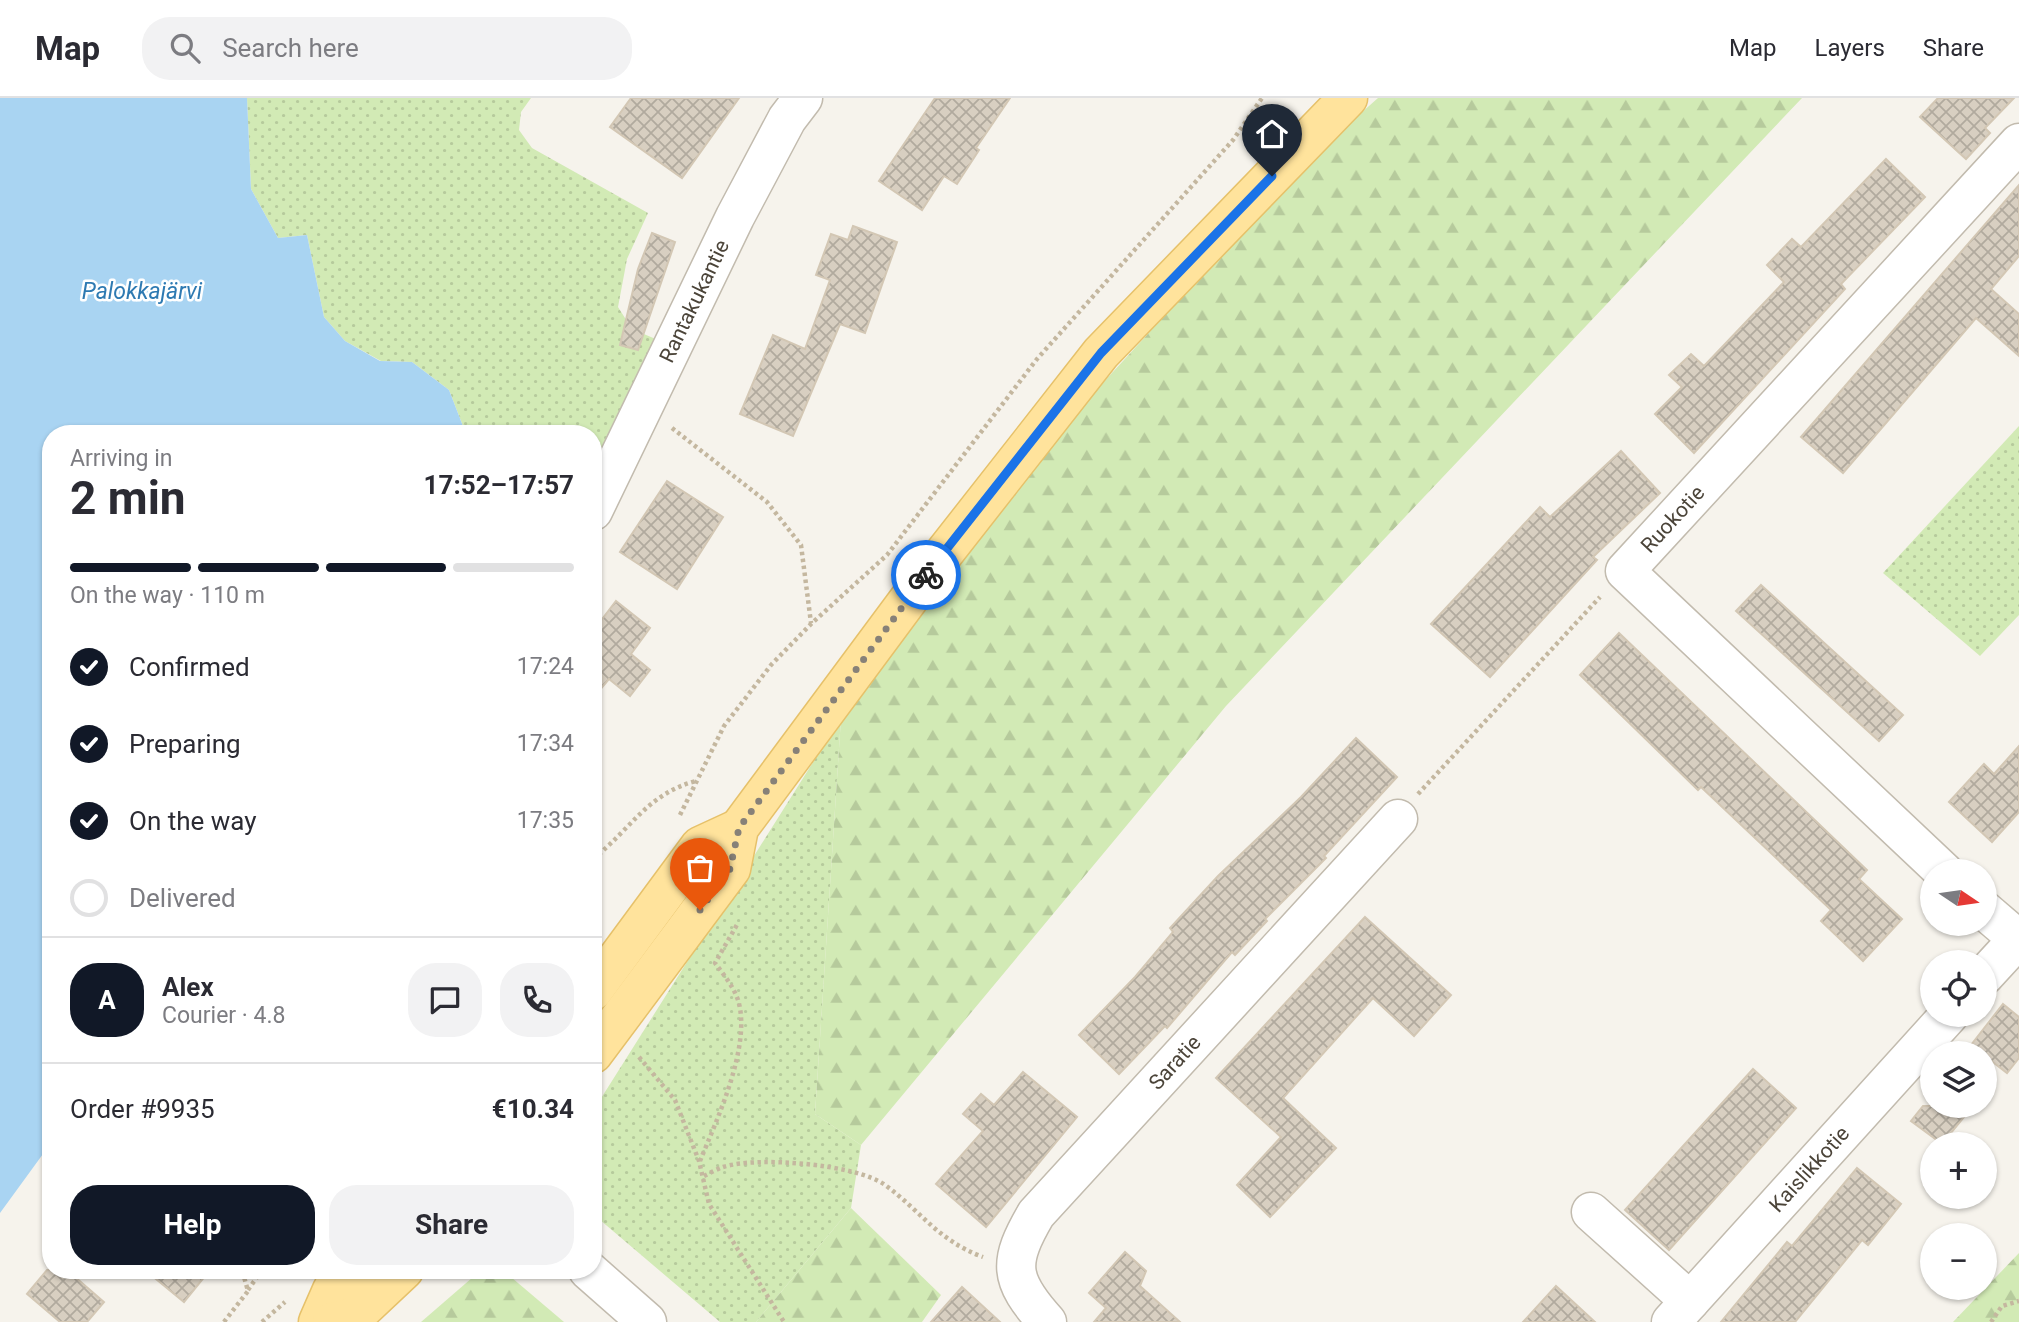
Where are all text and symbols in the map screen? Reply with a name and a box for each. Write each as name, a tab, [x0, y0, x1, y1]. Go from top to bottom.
search box	[142, 17, 632, 80]
text: Map	[35, 29, 100, 68]
icon: search	[166, 29, 204, 67]
text: Search here	[222, 33, 359, 63]
text: Map	[1729, 34, 1777, 62]
text: Layers	[1815, 34, 1885, 62]
text: Share	[1923, 34, 1984, 62]
pin	[1242, 104, 1302, 176]
icon: home	[1253, 115, 1291, 153]
street label: Rantakukantie	[655, 236, 734, 366]
water label: Palokkajärvi	[82, 278, 203, 305]
text: Arriving in	[70, 445, 173, 472]
text: 17:52–17:57	[424, 470, 574, 500]
text: 2 min	[70, 471, 186, 525]
street label: Ruokotie	[1636, 481, 1709, 558]
courier	[891, 540, 961, 610]
icon: bike	[907, 556, 945, 594]
text: On the way · 110 m	[70, 582, 265, 609]
icon: check	[70, 648, 108, 686]
text: Confirmed	[129, 652, 250, 682]
text: 17:24	[517, 653, 574, 680]
icon: check	[70, 725, 108, 763]
text: Preparing	[129, 729, 241, 759]
text: 17:34	[517, 730, 574, 757]
icon: check	[70, 802, 108, 840]
text: On the way	[129, 806, 257, 836]
text: 17:35	[517, 807, 574, 834]
pin	[670, 838, 730, 910]
icon: bag	[681, 849, 719, 887]
north arrow	[1920, 859, 1997, 936]
map controls	[1920, 859, 1997, 1300]
text: Delivered	[129, 883, 236, 913]
button: locate	[1920, 950, 1997, 1027]
button: chat	[408, 963, 482, 1037]
button: phone	[500, 963, 574, 1037]
text: Alex	[162, 972, 214, 1002]
text: A	[98, 985, 116, 1015]
text: Courier · 4.8	[162, 1002, 285, 1029]
street label: Saratie	[1144, 1030, 1206, 1095]
button: layers	[1920, 1041, 1997, 1118]
text: Order #9935	[70, 1094, 215, 1124]
text: €10.34	[492, 1094, 574, 1124]
street label: Kaislikkotie	[1764, 1122, 1854, 1217]
button: +	[1920, 1132, 1997, 1209]
button: Help	[70, 1185, 315, 1265]
button: Share	[329, 1185, 574, 1265]
button: −	[1920, 1223, 1997, 1300]

